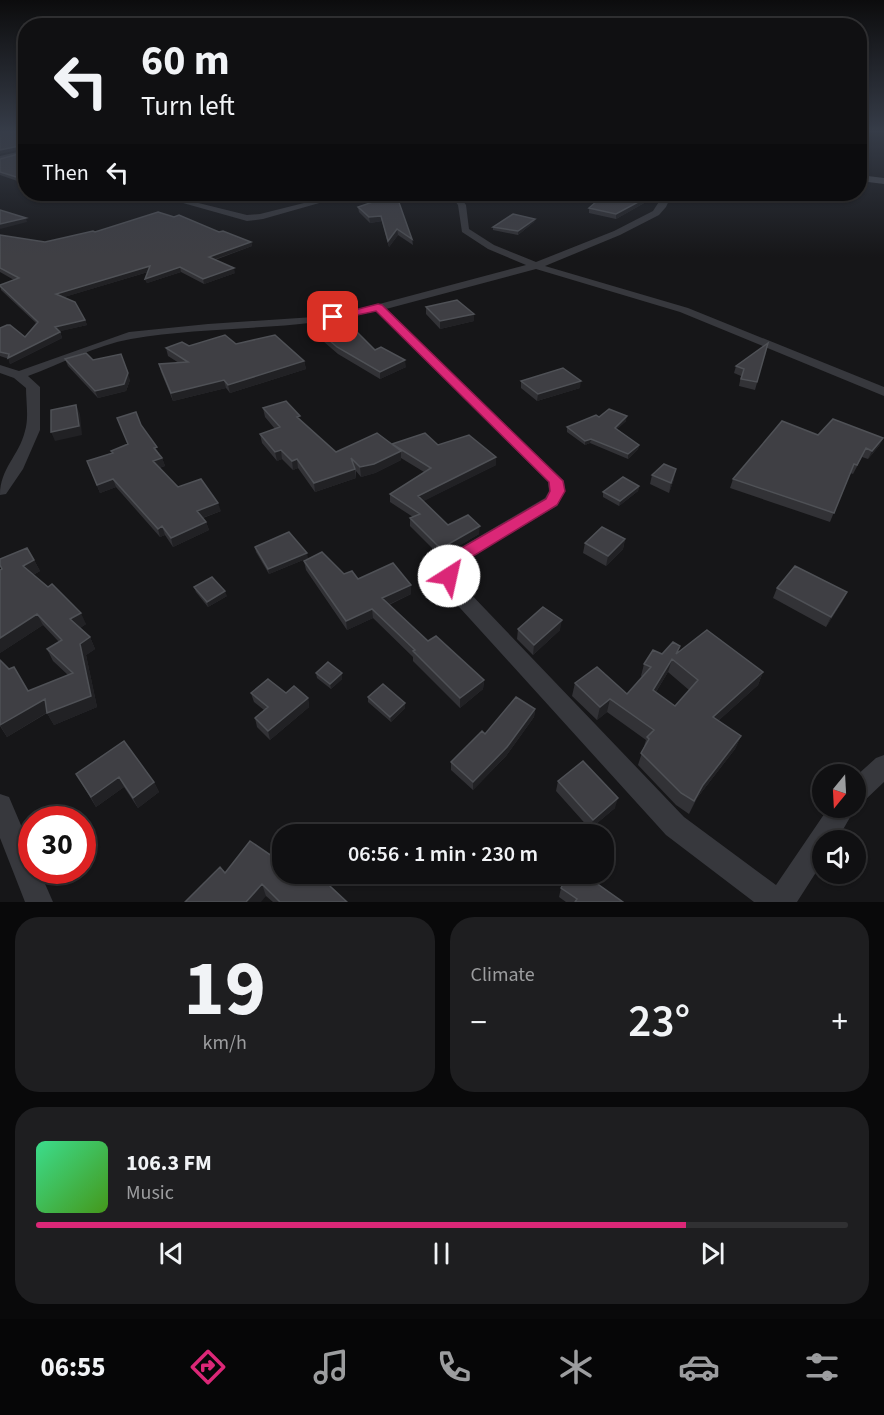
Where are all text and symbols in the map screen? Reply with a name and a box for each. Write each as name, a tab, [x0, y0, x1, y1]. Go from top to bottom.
text: 60 m	[141, 31, 230, 91]
icon: left	[42, 42, 120, 120]
text: Turn left	[141, 87, 235, 126]
icon: left	[101, 156, 134, 189]
text: Then	[42, 157, 89, 189]
pin	[307, 291, 358, 342]
icon: arrive	[316, 300, 349, 333]
position arrow	[417, 544, 481, 608]
north arrow	[812, 764, 866, 818]
map controls	[812, 764, 866, 884]
speed limit sign: 30	[18, 806, 96, 884]
button: sound	[812, 830, 866, 884]
text: 06:56 · 1 min · 230 m	[348, 838, 538, 870]
text: 19	[184, 934, 266, 1045]
text: Climate	[471, 961, 535, 989]
text: 23°	[628, 990, 690, 1054]
text: −	[471, 999, 487, 1046]
text: +	[832, 999, 848, 1046]
text: km/h	[203, 1029, 247, 1057]
text: 106.3 FM	[126, 1147, 212, 1179]
text: Music	[126, 1179, 174, 1207]
icon: previous	[155, 1237, 188, 1270]
icon: pause	[425, 1237, 458, 1270]
icon: next	[696, 1237, 729, 1270]
icon: directions	[187, 1346, 229, 1388]
icon: music	[310, 1346, 352, 1388]
icon: phone	[433, 1346, 475, 1388]
icon: climate	[555, 1346, 597, 1388]
icon: car	[678, 1346, 720, 1388]
icon: filters	[801, 1346, 843, 1388]
text: 06:55	[40, 1348, 106, 1387]

